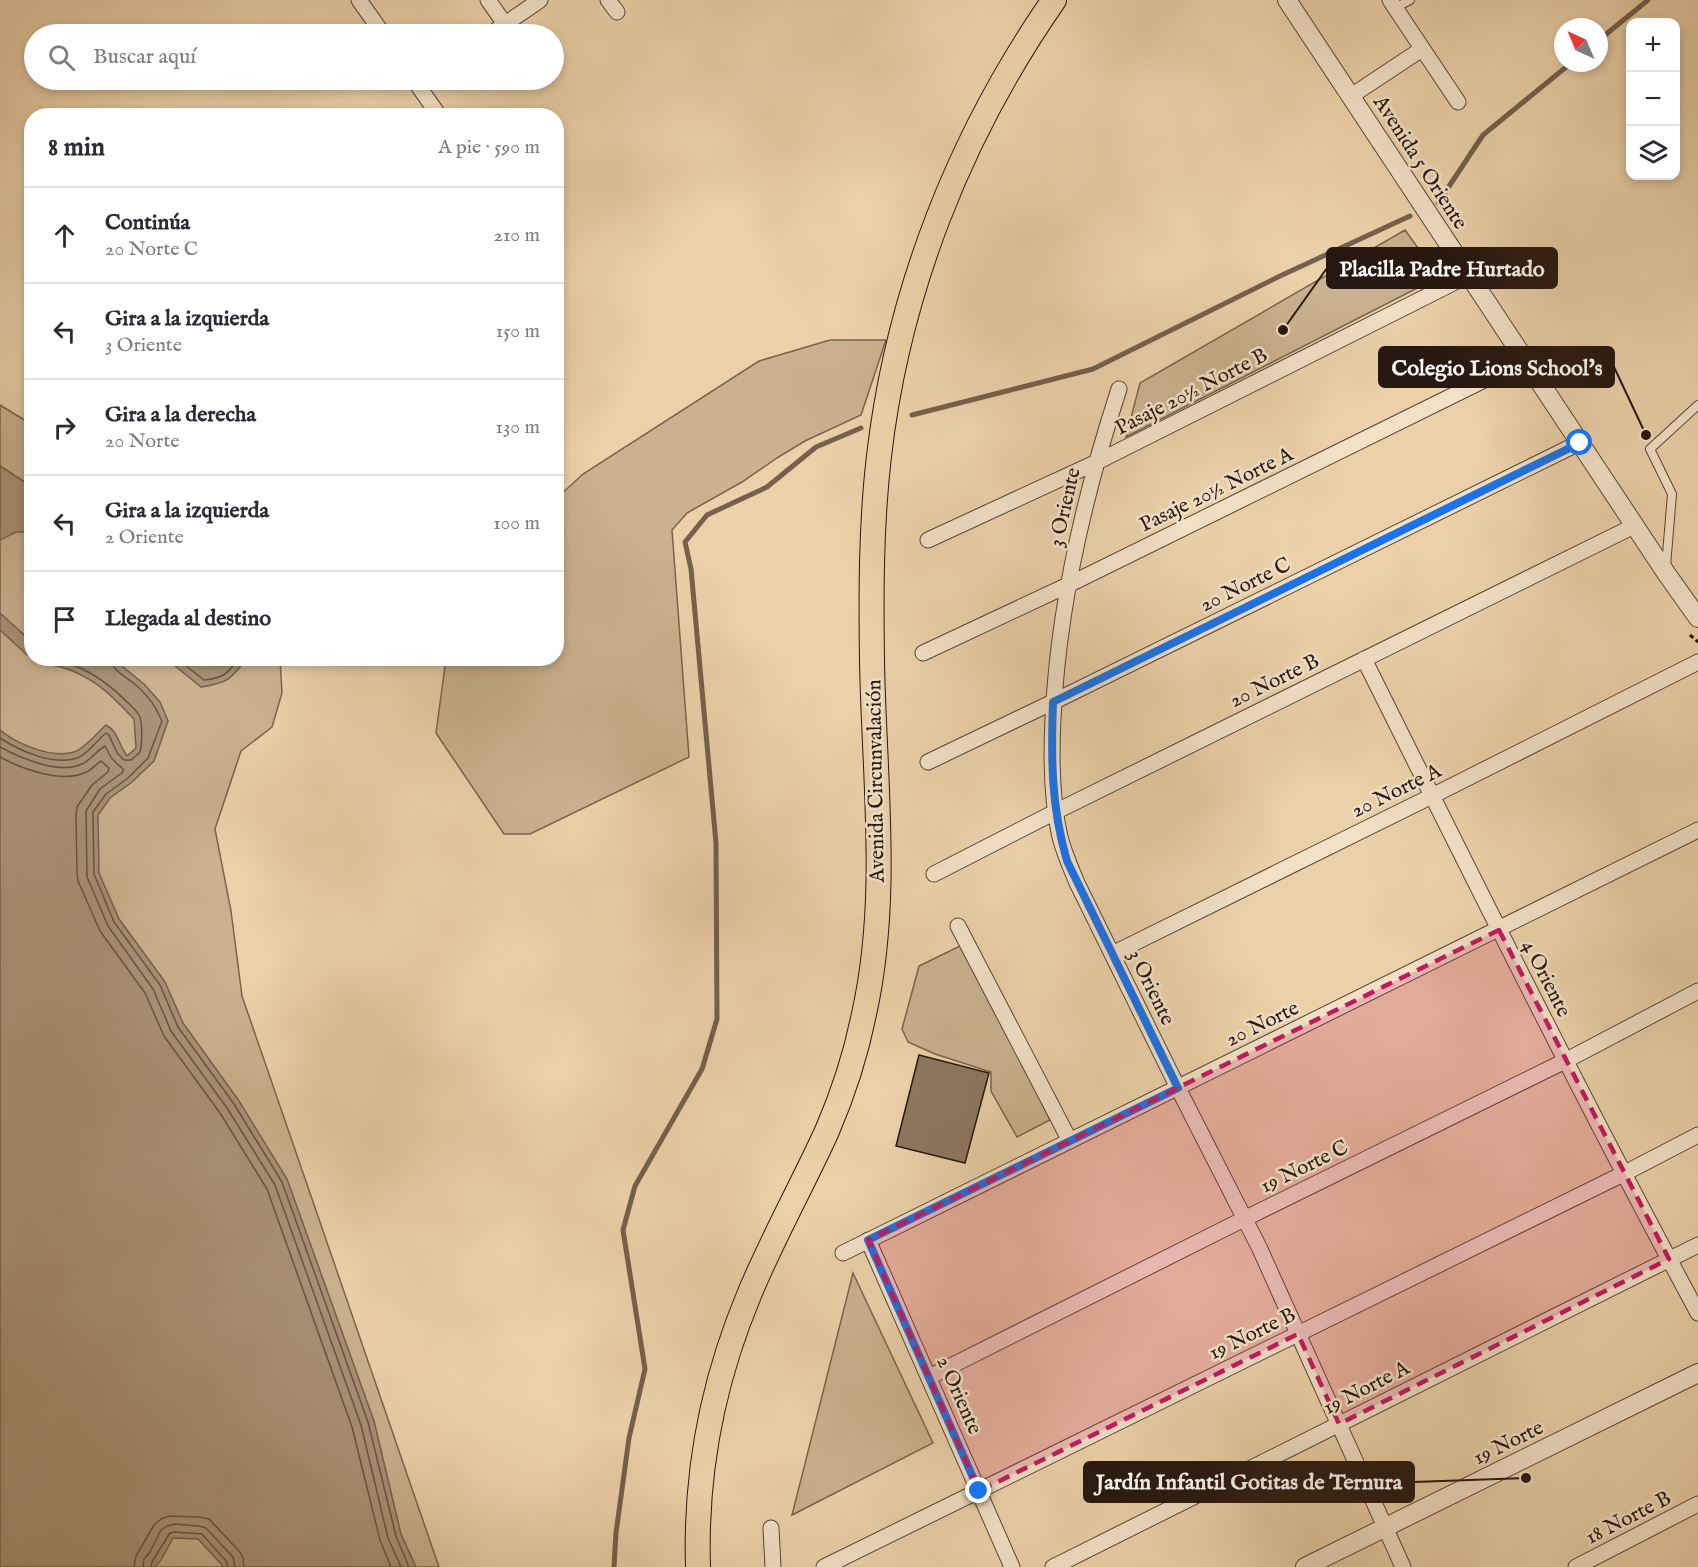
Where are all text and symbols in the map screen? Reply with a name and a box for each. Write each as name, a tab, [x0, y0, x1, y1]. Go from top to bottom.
north arrow	[1554, 18, 1608, 72]
map controls	[1626, 18, 1680, 180]
button: +	[1626, 18, 1680, 72]
search box	[24, 24, 564, 90]
icon: search	[45, 41, 78, 74]
text: Buscar aquí	[93, 43, 196, 71]
button: −	[1626, 72, 1680, 126]
street label: Avenida 5 Oriente	[1366, 90, 1473, 235]
button: layers	[1626, 126, 1680, 180]
text: 8 min	[48, 131, 105, 164]
text: A pie · 590 m	[438, 135, 540, 160]
text: Continúa	[105, 209, 190, 237]
icon: ahead	[48, 219, 81, 252]
text: 210 m	[494, 223, 540, 248]
text: 20 Norte C	[105, 237, 198, 262]
callout: Placilla Padre Hurtado	[1327, 248, 1557, 288]
text: Placilla Padre Hurtado	[1339, 256, 1545, 284]
text: Gira a la izquierda	[105, 305, 269, 333]
icon: left	[48, 315, 81, 348]
text: 150 m	[496, 319, 540, 344]
text: 3 Oriente	[105, 333, 182, 358]
street label: Pasaje 20½ Norte B	[1111, 342, 1273, 442]
callout: Colegio Lions School's	[1379, 347, 1614, 387]
text: Colegio Lions School's	[1392, 355, 1603, 383]
text: Gira a la derecha	[105, 401, 256, 429]
icon: right	[48, 411, 81, 444]
text: 130 m	[495, 415, 540, 440]
text: 20 Norte	[105, 429, 179, 454]
route start	[1566, 429, 1592, 455]
street label: Pasaje 20½ Norte A	[1135, 441, 1299, 539]
street label: 3 Oriente	[1043, 465, 1088, 550]
text: Gira a la izquierda	[105, 497, 269, 525]
icon: left	[48, 507, 81, 540]
text: 100 m	[493, 511, 540, 536]
text: 2 Oriente	[105, 525, 184, 550]
street label: 20 Norte C	[1196, 552, 1296, 619]
icon: arrive	[48, 603, 81, 636]
text: Llegada al destino	[105, 605, 271, 633]
street label: 20 Norte B	[1225, 648, 1324, 715]
street label: Avenida Circunvalación	[861, 679, 892, 884]
street label: 20 Norte A	[1347, 758, 1447, 825]
street label: 4 Oriente	[1515, 936, 1577, 1022]
street label: 3 Oriente	[1121, 945, 1181, 1030]
street label: 20 Norte	[1222, 995, 1304, 1054]
street label: 19 Norte C	[1256, 1134, 1353, 1200]
street label: 19 Norte B	[1205, 1302, 1301, 1367]
street label: 2 Oriente	[929, 1352, 988, 1439]
street label: 19 Norte A	[1319, 1355, 1415, 1422]
street label: 19 Norte	[1469, 1415, 1549, 1472]
callout: Jardín Infantil Gotitas de Ternura	[1084, 1462, 1414, 1502]
text: Jardín Infantil Gotitas de Ternura	[1093, 1469, 1403, 1497]
route end	[965, 1477, 991, 1503]
street label: 18 Norte B	[1581, 1485, 1676, 1551]

